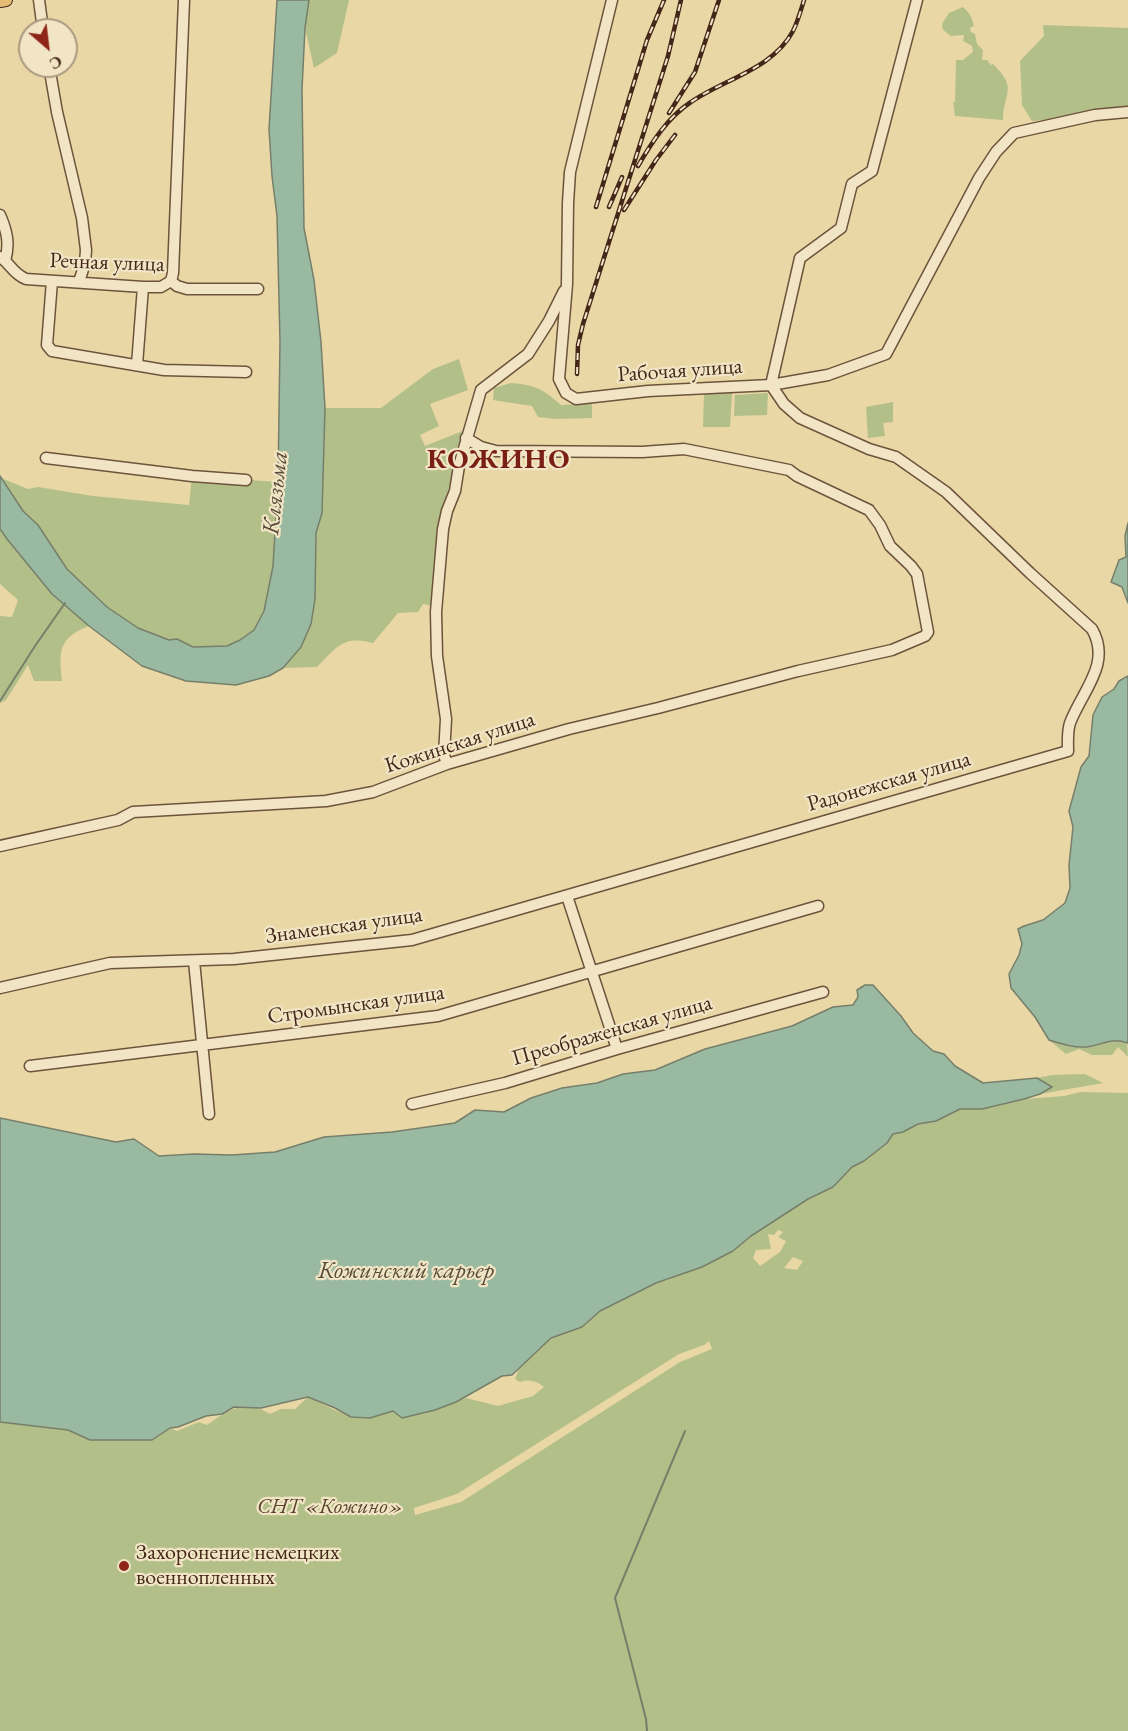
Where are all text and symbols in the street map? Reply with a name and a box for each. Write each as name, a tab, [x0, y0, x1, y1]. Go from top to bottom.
north arrow	[18, 18, 78, 78]
text: С	[46, 51, 66, 75]
street label: Речная улица	[49, 248, 165, 278]
street label: Рабочая улица	[617, 353, 743, 389]
district label: КОЖИНО	[427, 443, 571, 477]
water label: Клязьма	[257, 450, 295, 536]
street label: Кожинская улица	[382, 706, 538, 780]
street label: Радонежская улица	[804, 746, 974, 818]
street label: Знаменская улица	[264, 902, 424, 950]
street label: Стромынская улица	[266, 980, 446, 1030]
street label: Преображенская улица	[509, 990, 715, 1072]
water label: Кожинский карьер	[318, 1257, 494, 1285]
park label: СНТ «Кожино»	[257, 1494, 403, 1520]
place label: Захоронение немецких военнопленных	[136, 1540, 339, 1592]
marker: Захоронение немецких военнопленных	[117, 1559, 131, 1573]

